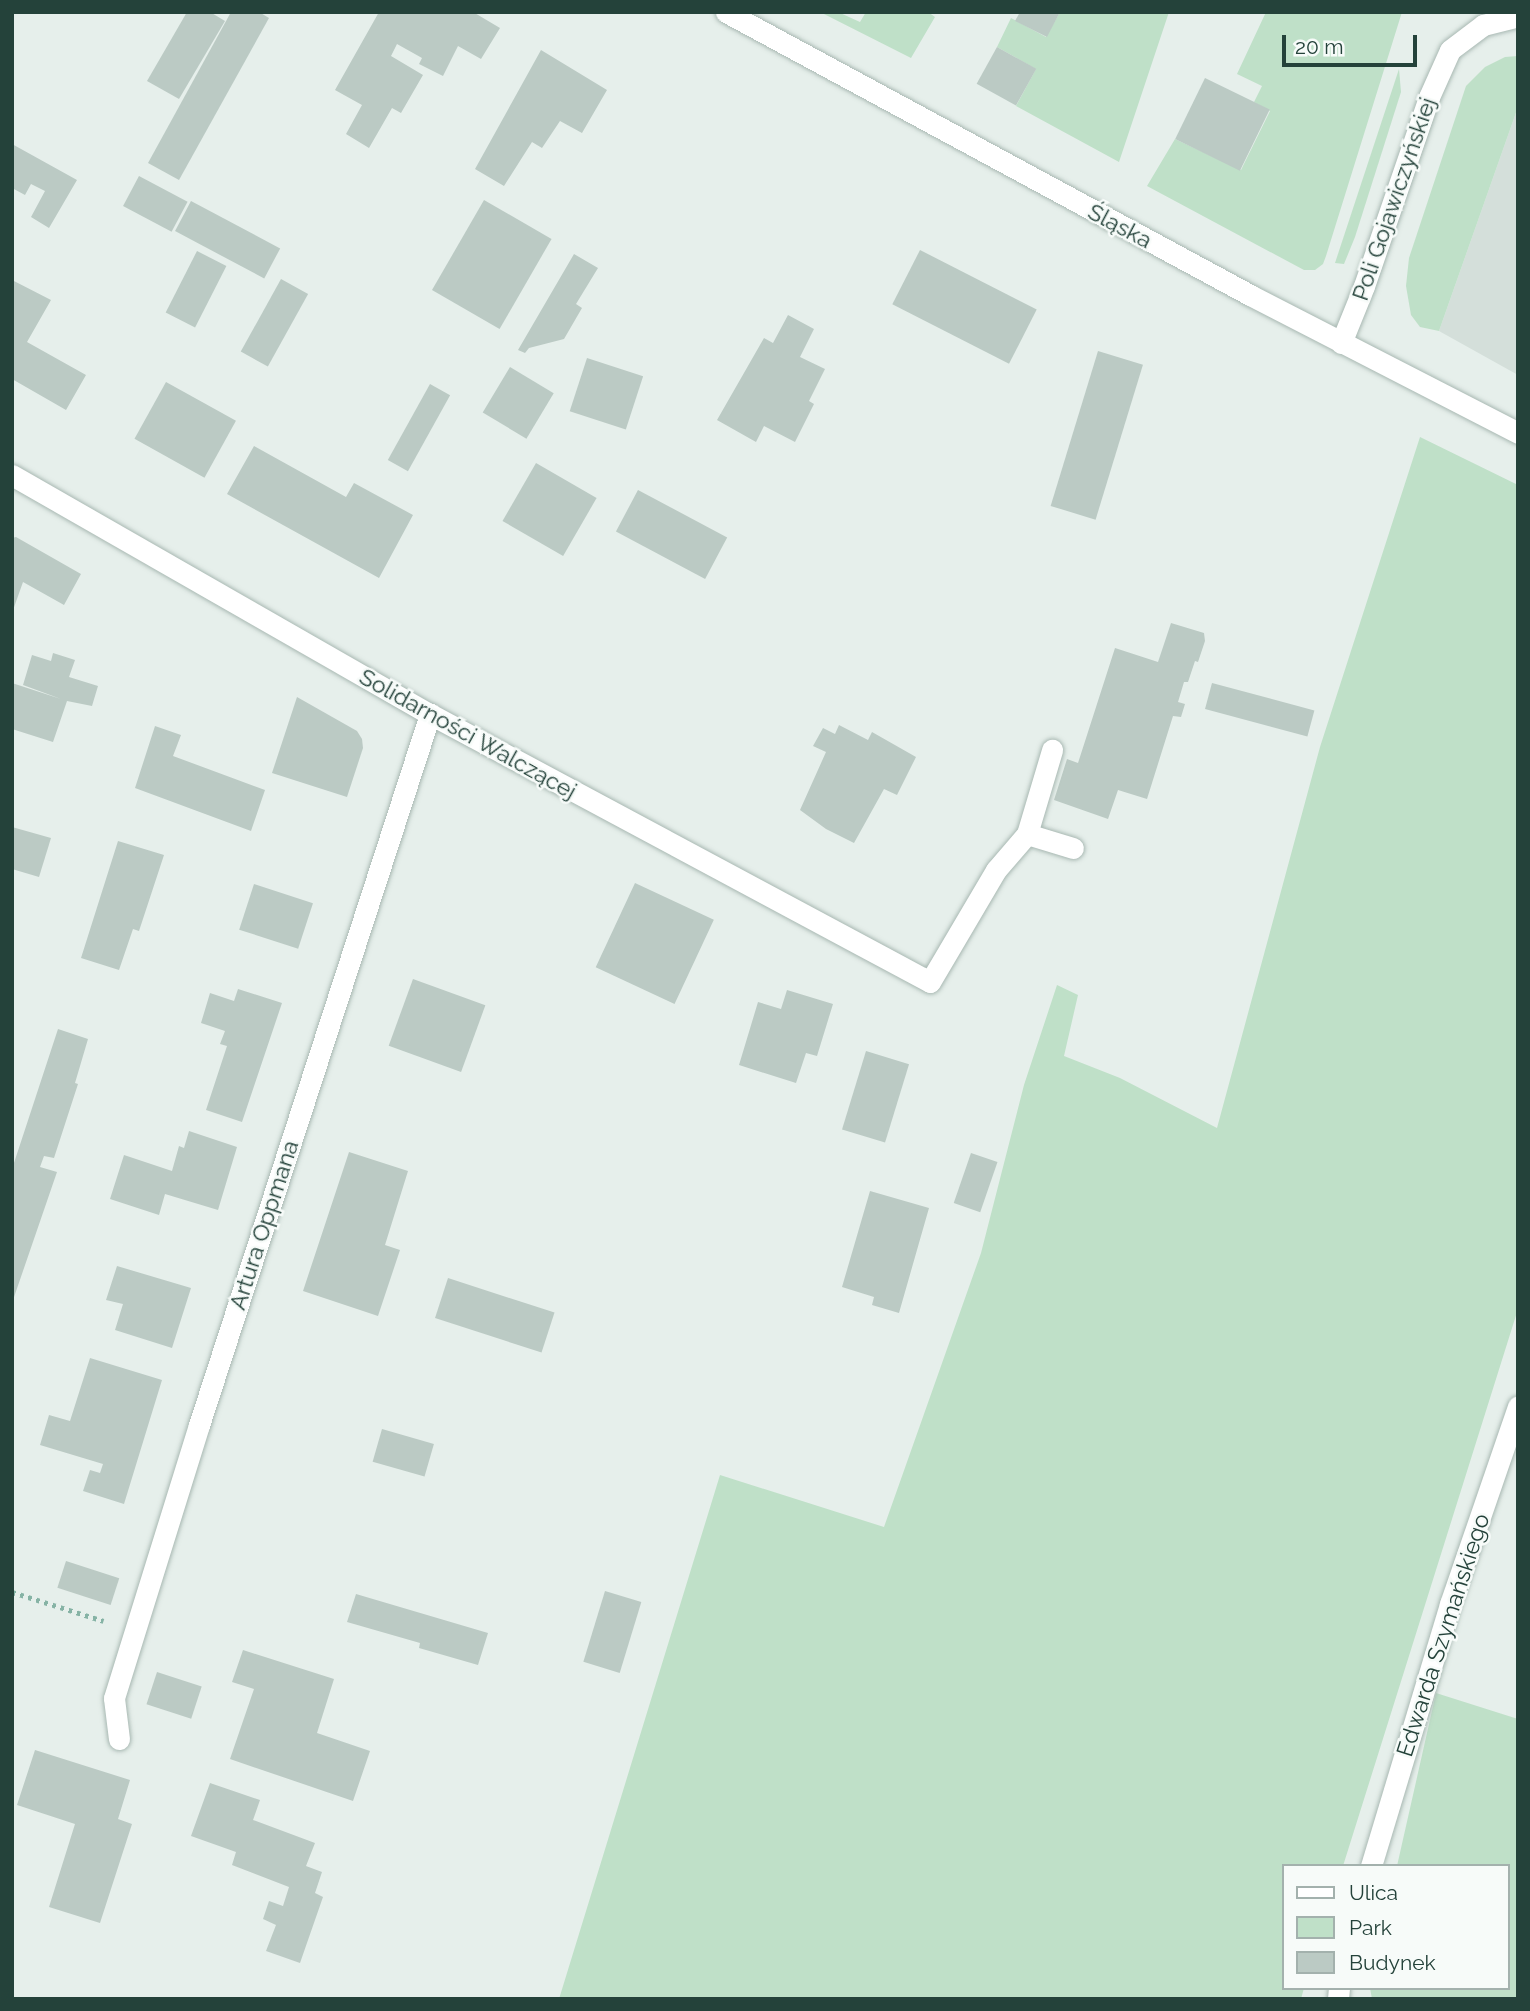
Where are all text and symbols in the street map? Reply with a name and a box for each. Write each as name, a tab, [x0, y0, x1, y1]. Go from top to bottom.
scale bar	[1285, 21, 1420, 65]
text: 20 m	[1295, 34, 1343, 59]
street label: Poli Gojawiczyńskiej	[1346, 94, 1442, 304]
street label: Śląska	[1083, 198, 1157, 254]
street label: Solidarności Walczącej	[354, 663, 582, 805]
street label: Artura Oppmana	[224, 1137, 304, 1313]
street label: Edwarda Szymańskiego	[1391, 1510, 1495, 1760]
legend	[1282, 1864, 1509, 1990]
text: Ulica	[1349, 1880, 1398, 1905]
text: Park	[1349, 1915, 1392, 1940]
text: Budynek	[1349, 1950, 1436, 1975]

